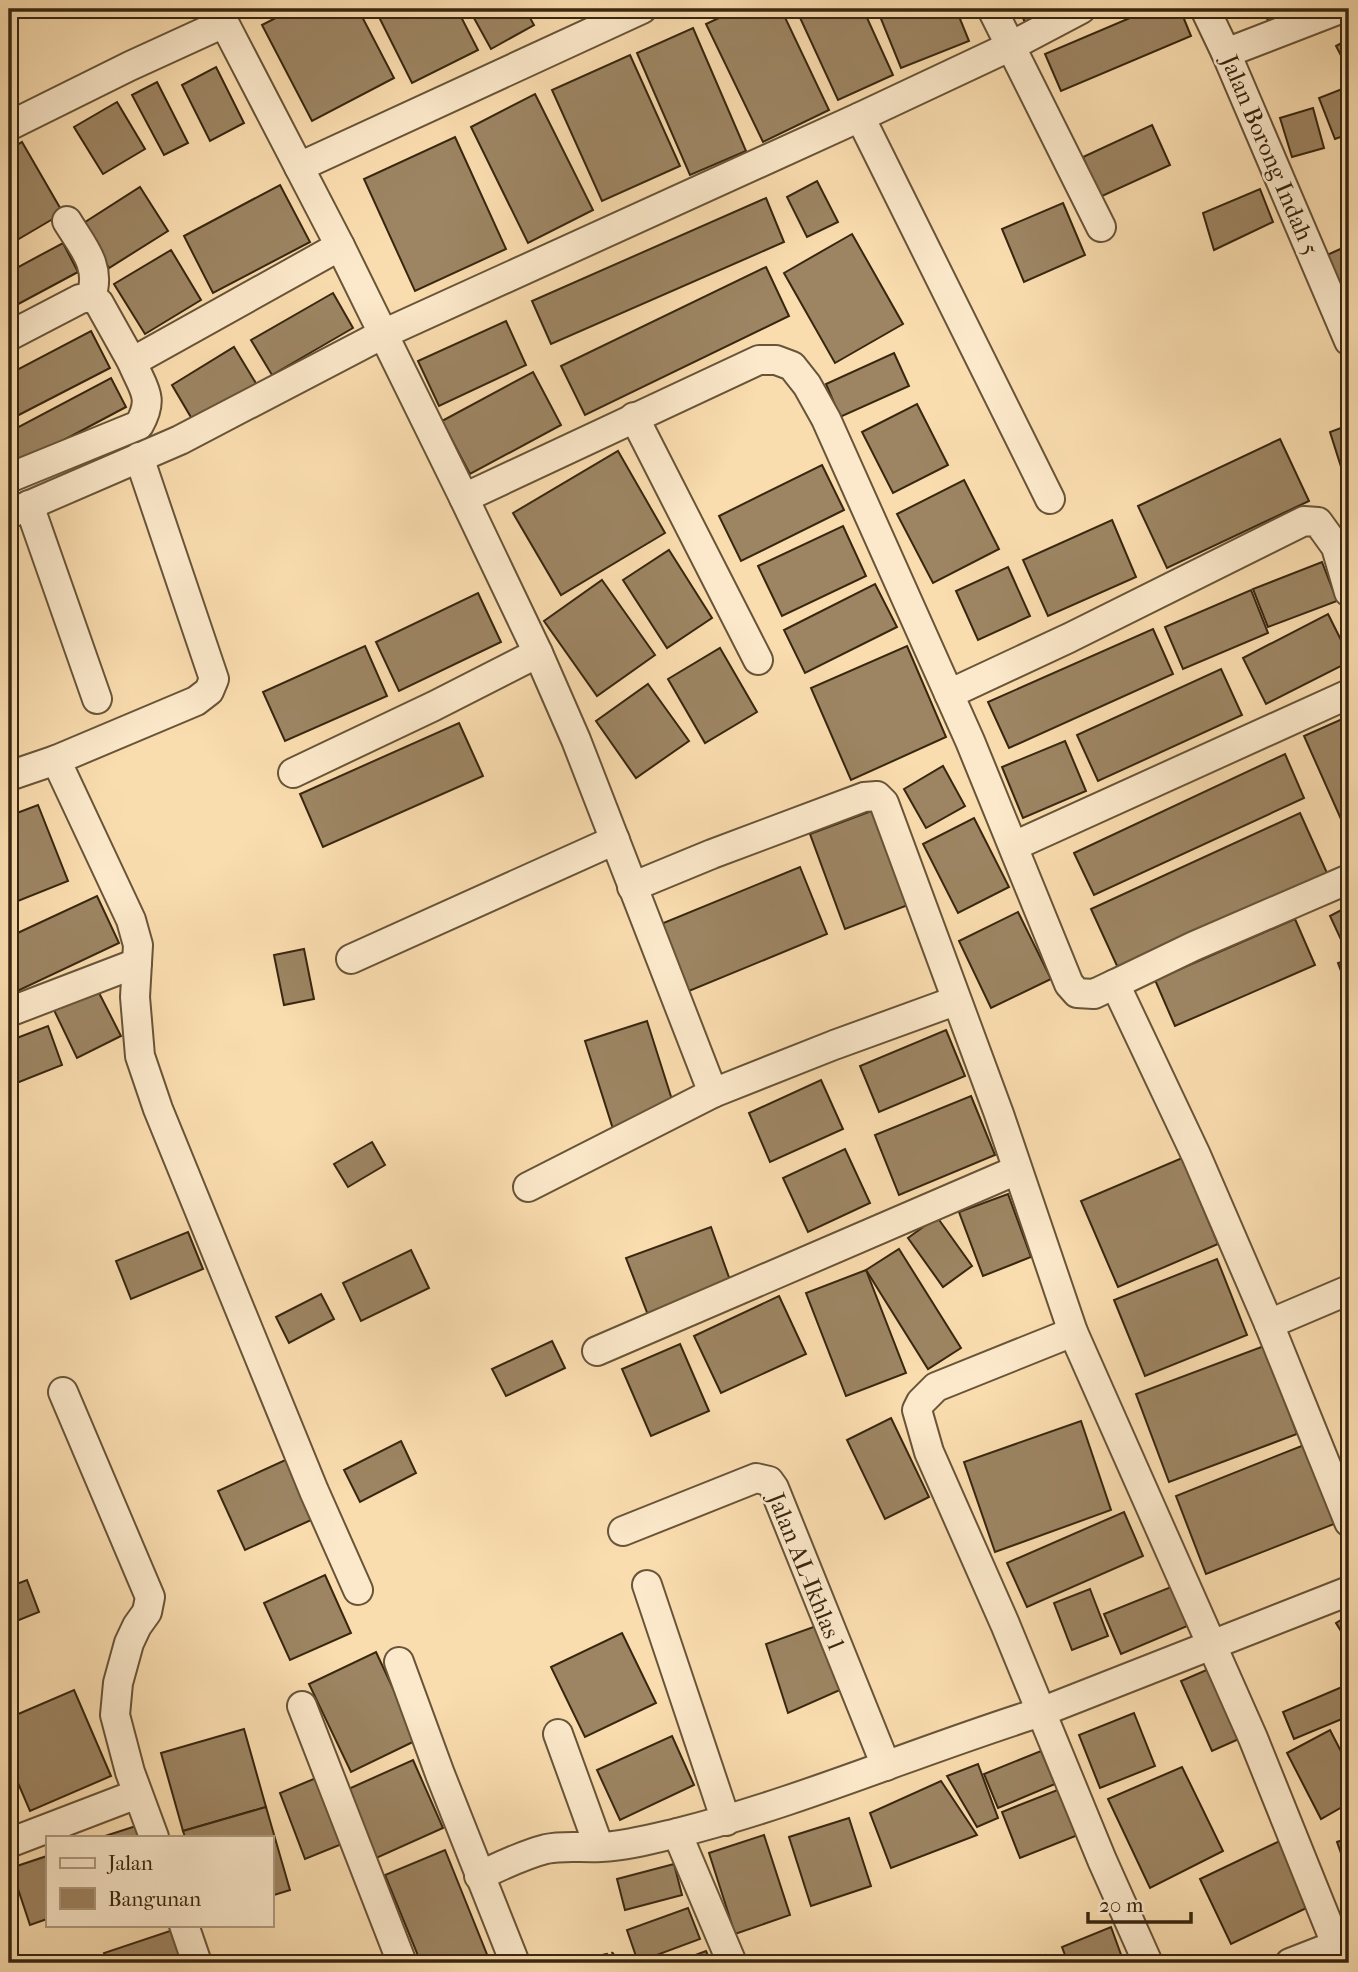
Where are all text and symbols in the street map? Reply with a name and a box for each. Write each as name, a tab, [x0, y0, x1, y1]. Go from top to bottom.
street label: Jalan Borong Indah 5	[1214, 49, 1325, 259]
street label: Jalan AL-Ikhlas l	[761, 1487, 850, 1654]
legend	[46, 1836, 273, 1926]
text: Jalan	[106, 1851, 153, 1875]
scale bar	[1088, 1881, 1192, 1925]
text: Bangunan	[108, 1887, 201, 1911]
text: 20 m	[1099, 1893, 1144, 1917]

